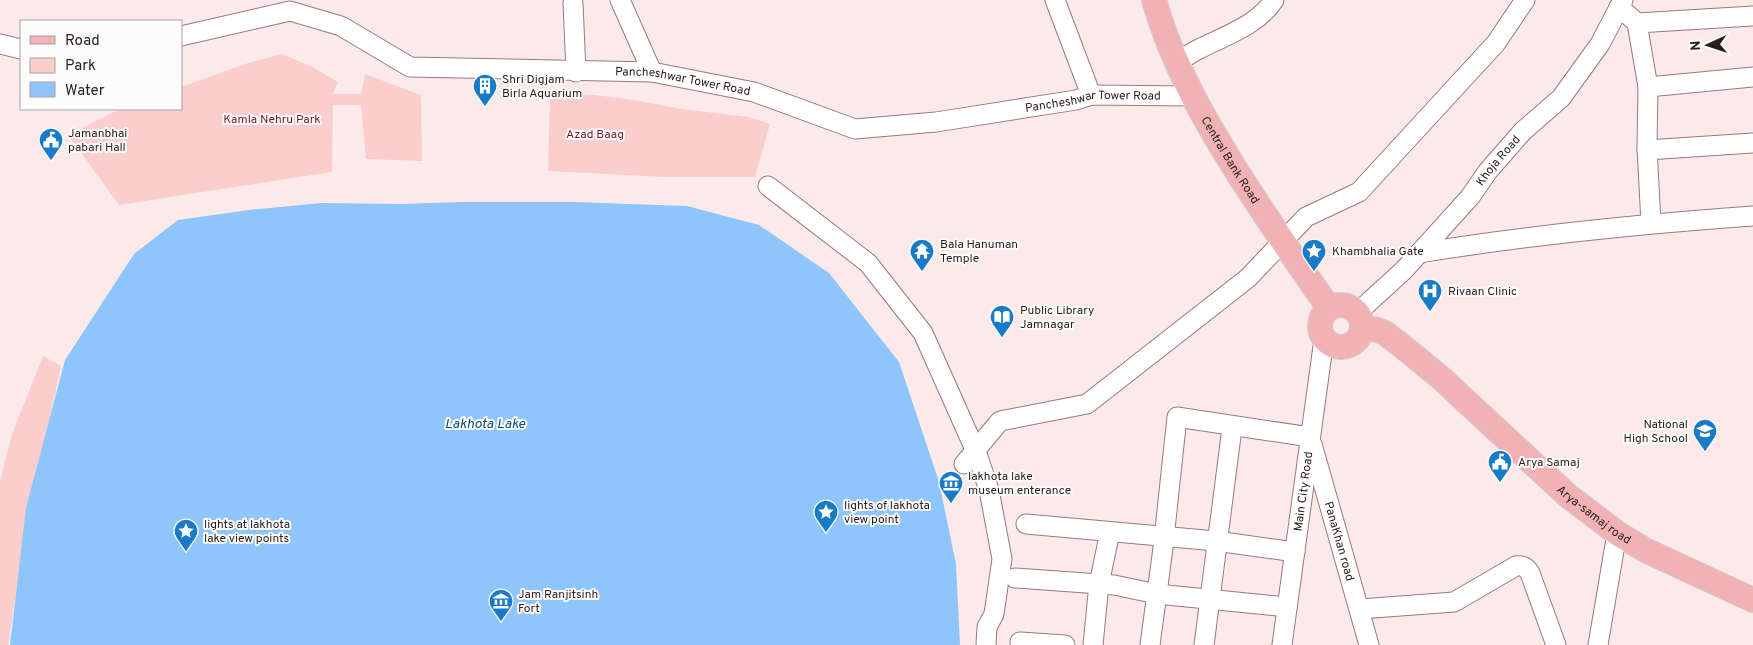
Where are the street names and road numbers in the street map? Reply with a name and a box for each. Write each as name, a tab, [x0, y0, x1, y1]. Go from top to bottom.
street label: Pancheshwar Tower Road	[615, 64, 752, 100]
street label: Pancheshwar Tower Road	[1024, 88, 1161, 117]
street label: Central Bank Road	[1197, 114, 1263, 207]
street label: Khoja Road	[1473, 132, 1524, 190]
street label: Main City Road	[1291, 451, 1317, 533]
street label: Arya-samaj road	[1553, 482, 1634, 549]
street label: PanaKhan road	[1320, 500, 1358, 583]

